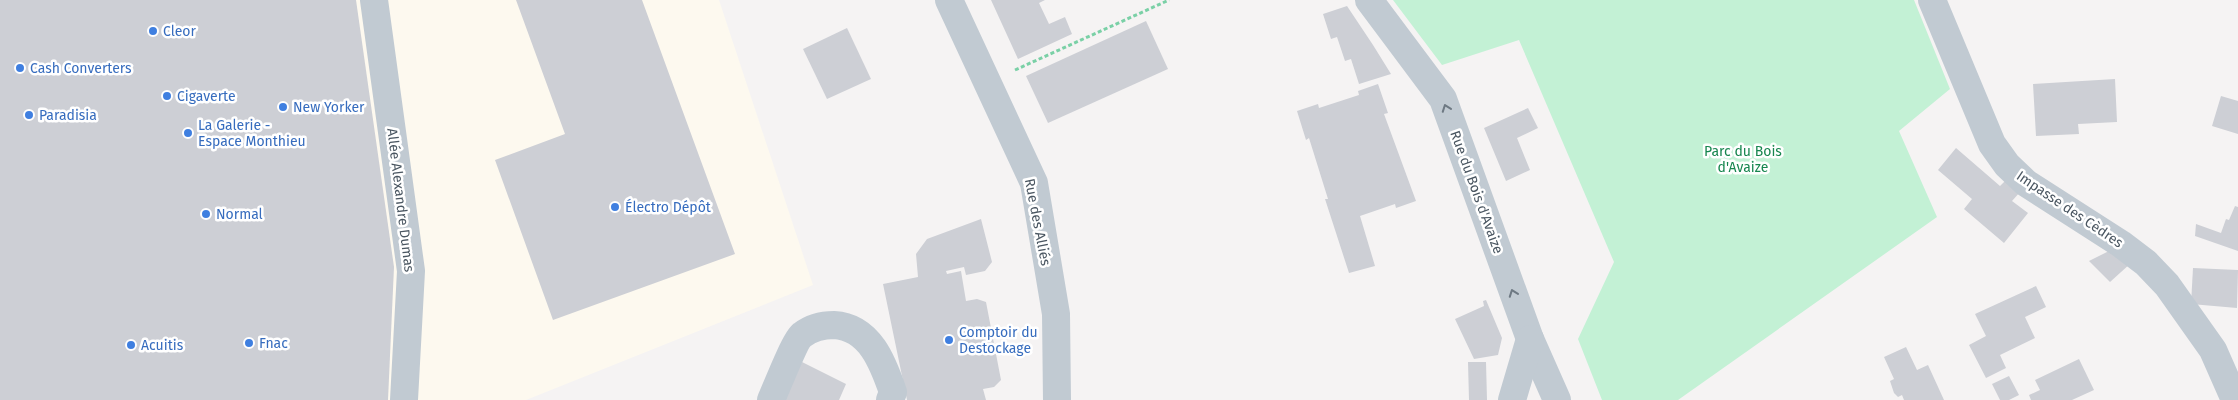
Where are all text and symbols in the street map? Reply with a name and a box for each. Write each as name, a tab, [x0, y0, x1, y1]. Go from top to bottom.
place label: Cleor	[163, 23, 197, 40]
marker: Cleor	[147, 25, 159, 37]
place label: Cash Converters	[30, 60, 132, 77]
marker: Cash Converters	[14, 62, 26, 74]
place label: Cigaverte	[177, 88, 236, 105]
marker: Cigaverte	[161, 90, 173, 102]
place label: New Yorker	[293, 99, 365, 116]
marker: New Yorker	[277, 101, 289, 113]
one-way arrow	[1442, 104, 1452, 112]
place label: Paradisia	[39, 107, 97, 124]
marker: Paradisia	[23, 109, 35, 121]
place label: La Galerie - Espace Monthieu	[198, 117, 306, 150]
marker: La Galerie - Espace Monthieu	[182, 127, 194, 139]
street label: Allée Alexandre Dumas	[383, 127, 418, 273]
street label: Rue du Bois d'Avaize	[1446, 128, 1507, 256]
park label: Parc du Bois d'Avaize	[1704, 143, 1782, 176]
street label: Impasse des Cèdres	[2013, 167, 2127, 252]
street label: Rue des Alliés	[1021, 177, 1054, 268]
place label: Électro Dépôt	[625, 198, 712, 216]
marker: Électro Dépôt	[609, 201, 621, 213]
place label: Normal	[216, 206, 263, 223]
marker: Normal	[200, 208, 212, 220]
one-way arrow	[1509, 290, 1519, 298]
place label: Comptoir du Destockage	[959, 324, 1038, 357]
marker: Comptoir du Destockage	[943, 334, 955, 346]
place label: Fnac	[259, 335, 288, 352]
place label: Acuitis	[141, 337, 184, 354]
marker: Fnac	[243, 337, 255, 349]
marker: Acuitis	[125, 339, 137, 351]

